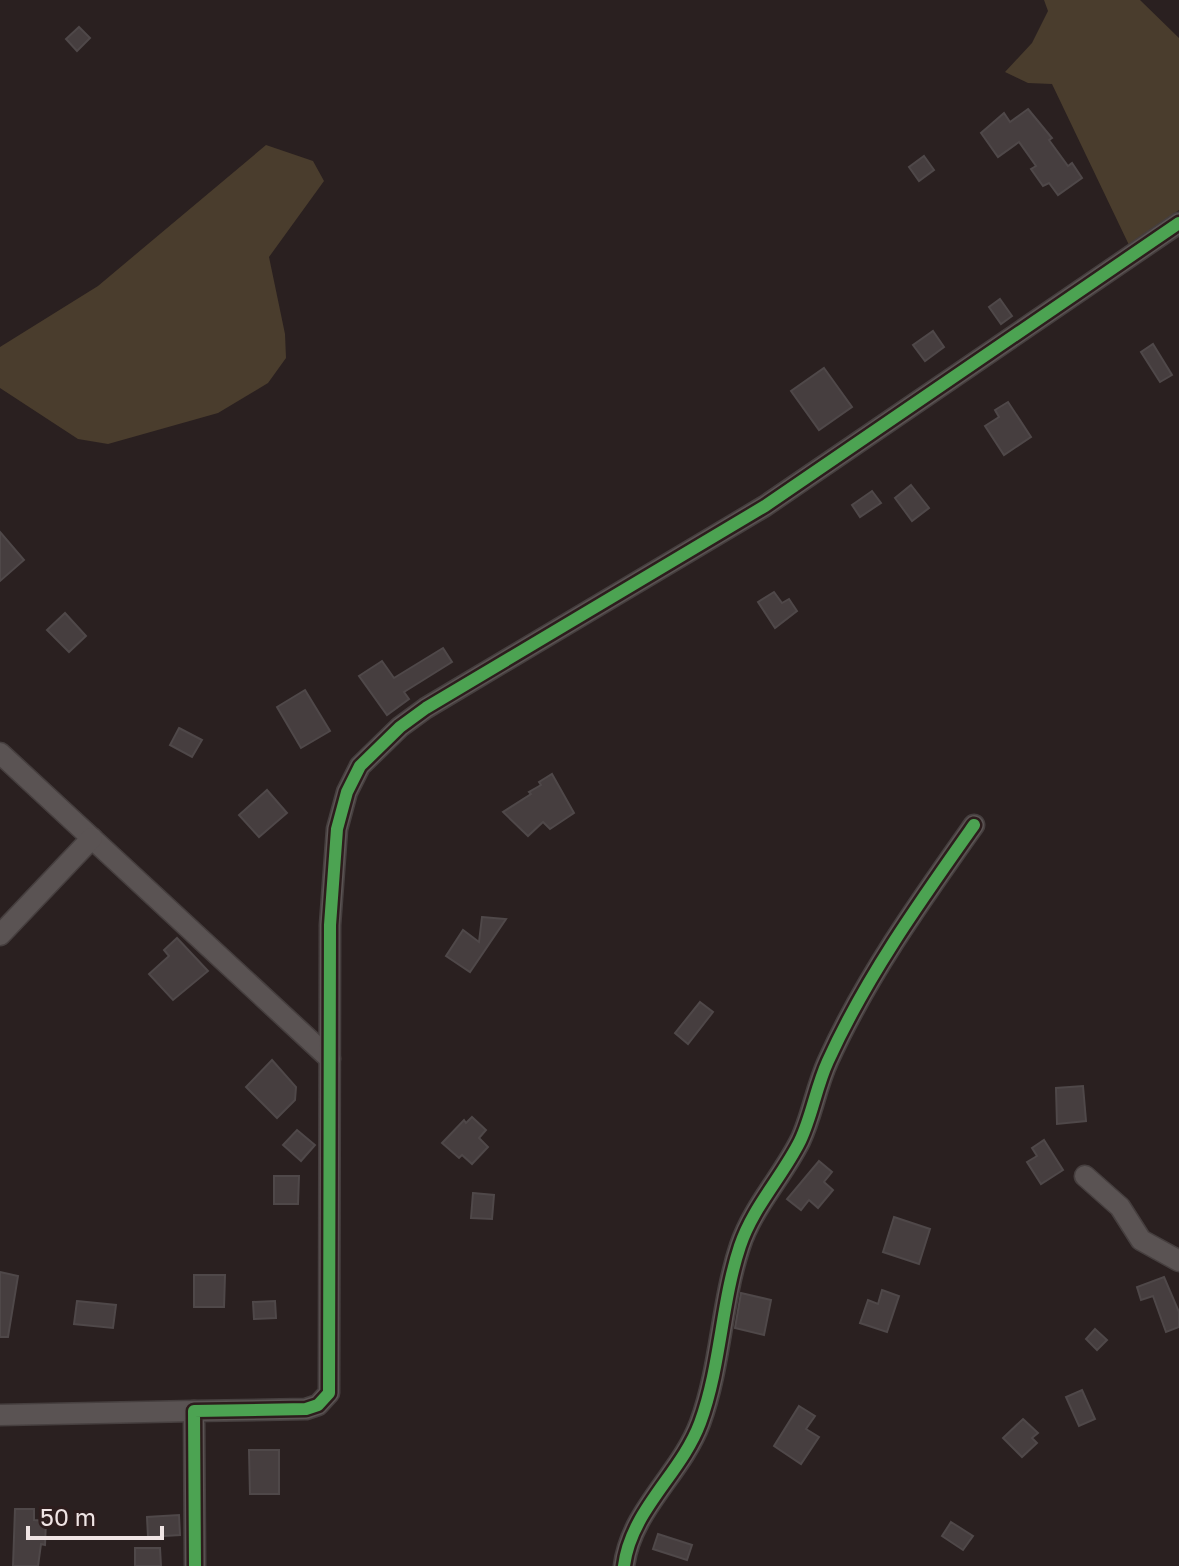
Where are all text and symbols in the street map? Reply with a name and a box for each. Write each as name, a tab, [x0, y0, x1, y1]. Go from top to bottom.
scale bar	[28, 1490, 162, 1540]
text: 50 m	[40, 1502, 96, 1531]

